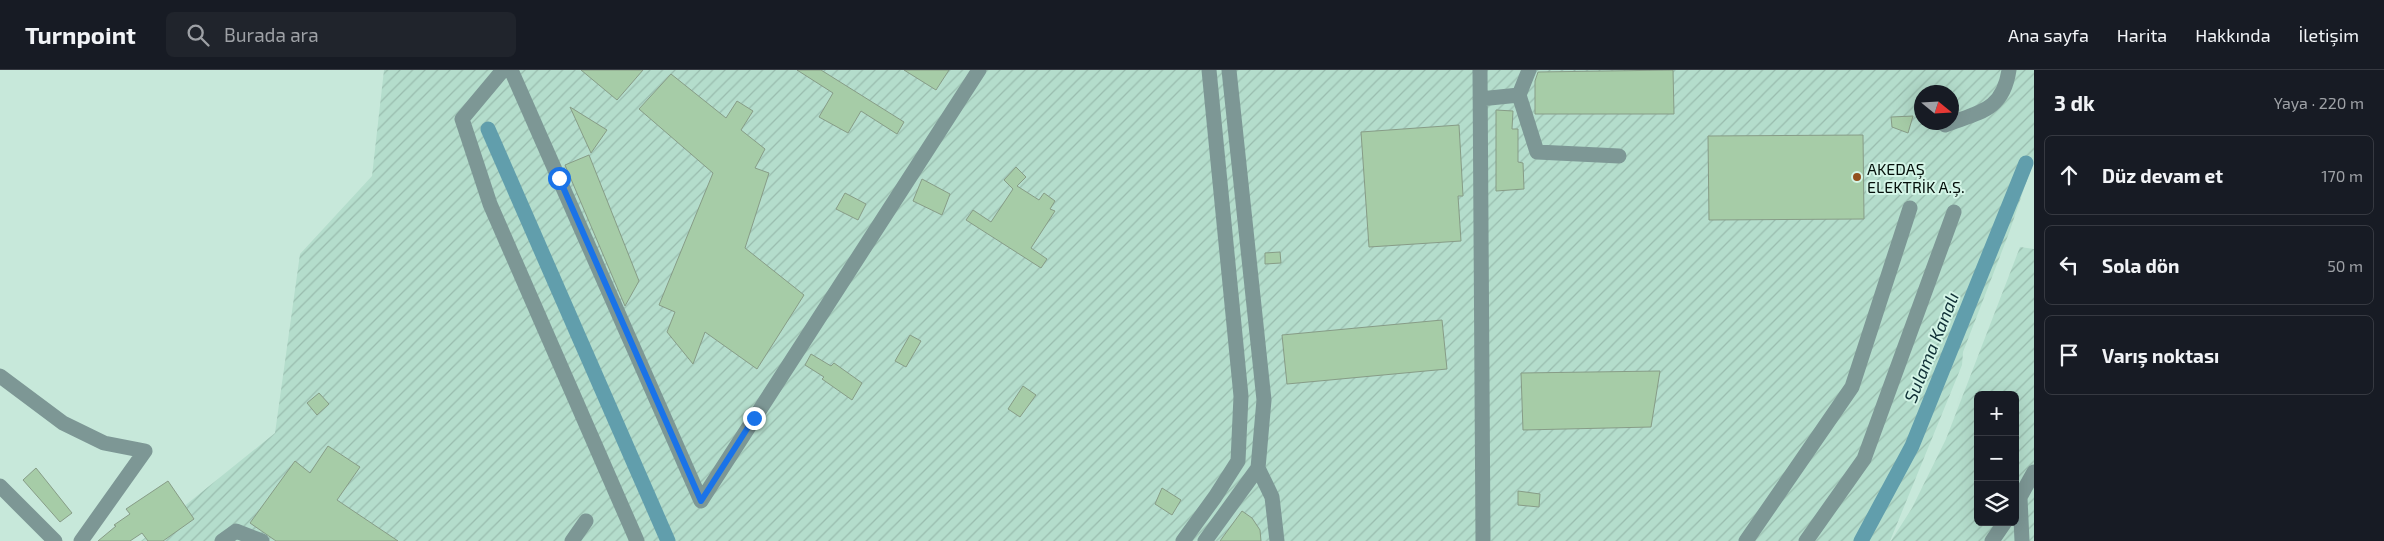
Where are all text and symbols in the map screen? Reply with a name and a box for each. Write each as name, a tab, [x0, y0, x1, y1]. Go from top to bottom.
search box	[166, 12, 516, 57]
text: Turnpoint	[25, 20, 136, 49]
icon: search	[184, 21, 212, 49]
text: Burada ara	[224, 23, 319, 46]
text: Ana sayfa	[2008, 24, 2089, 46]
text: Harita	[2117, 24, 2167, 46]
text: Hakkında	[2195, 24, 2271, 46]
text: İletişim	[2299, 24, 2359, 46]
north arrow	[1914, 85, 1959, 130]
text: 3 dk	[2054, 90, 2095, 115]
text: Yaya · 220 m	[2274, 93, 2364, 112]
place label: AKEDAŞ ELEKTRİK A.Ş.	[1867, 159, 1965, 197]
icon: ahead	[2055, 161, 2083, 189]
text: Düz devam et	[2102, 164, 2223, 187]
text: 170 m	[2321, 166, 2363, 185]
route start	[548, 167, 571, 190]
marker: AKEDAŞ ELEKTRİK A.Ş.	[1851, 171, 1863, 183]
icon: left	[2055, 251, 2083, 279]
text: Sola dön	[2102, 254, 2179, 277]
text: 50 m	[2327, 256, 2363, 275]
water label: Sulama Kanalı	[1899, 289, 1963, 405]
icon: arrive	[2055, 341, 2083, 369]
text: Varış noktası	[2102, 344, 2219, 367]
map controls	[1974, 391, 2019, 526]
button: +	[1974, 391, 2019, 436]
route end	[743, 407, 766, 430]
button: −	[1974, 436, 2019, 481]
button: layers	[1974, 481, 2019, 526]

